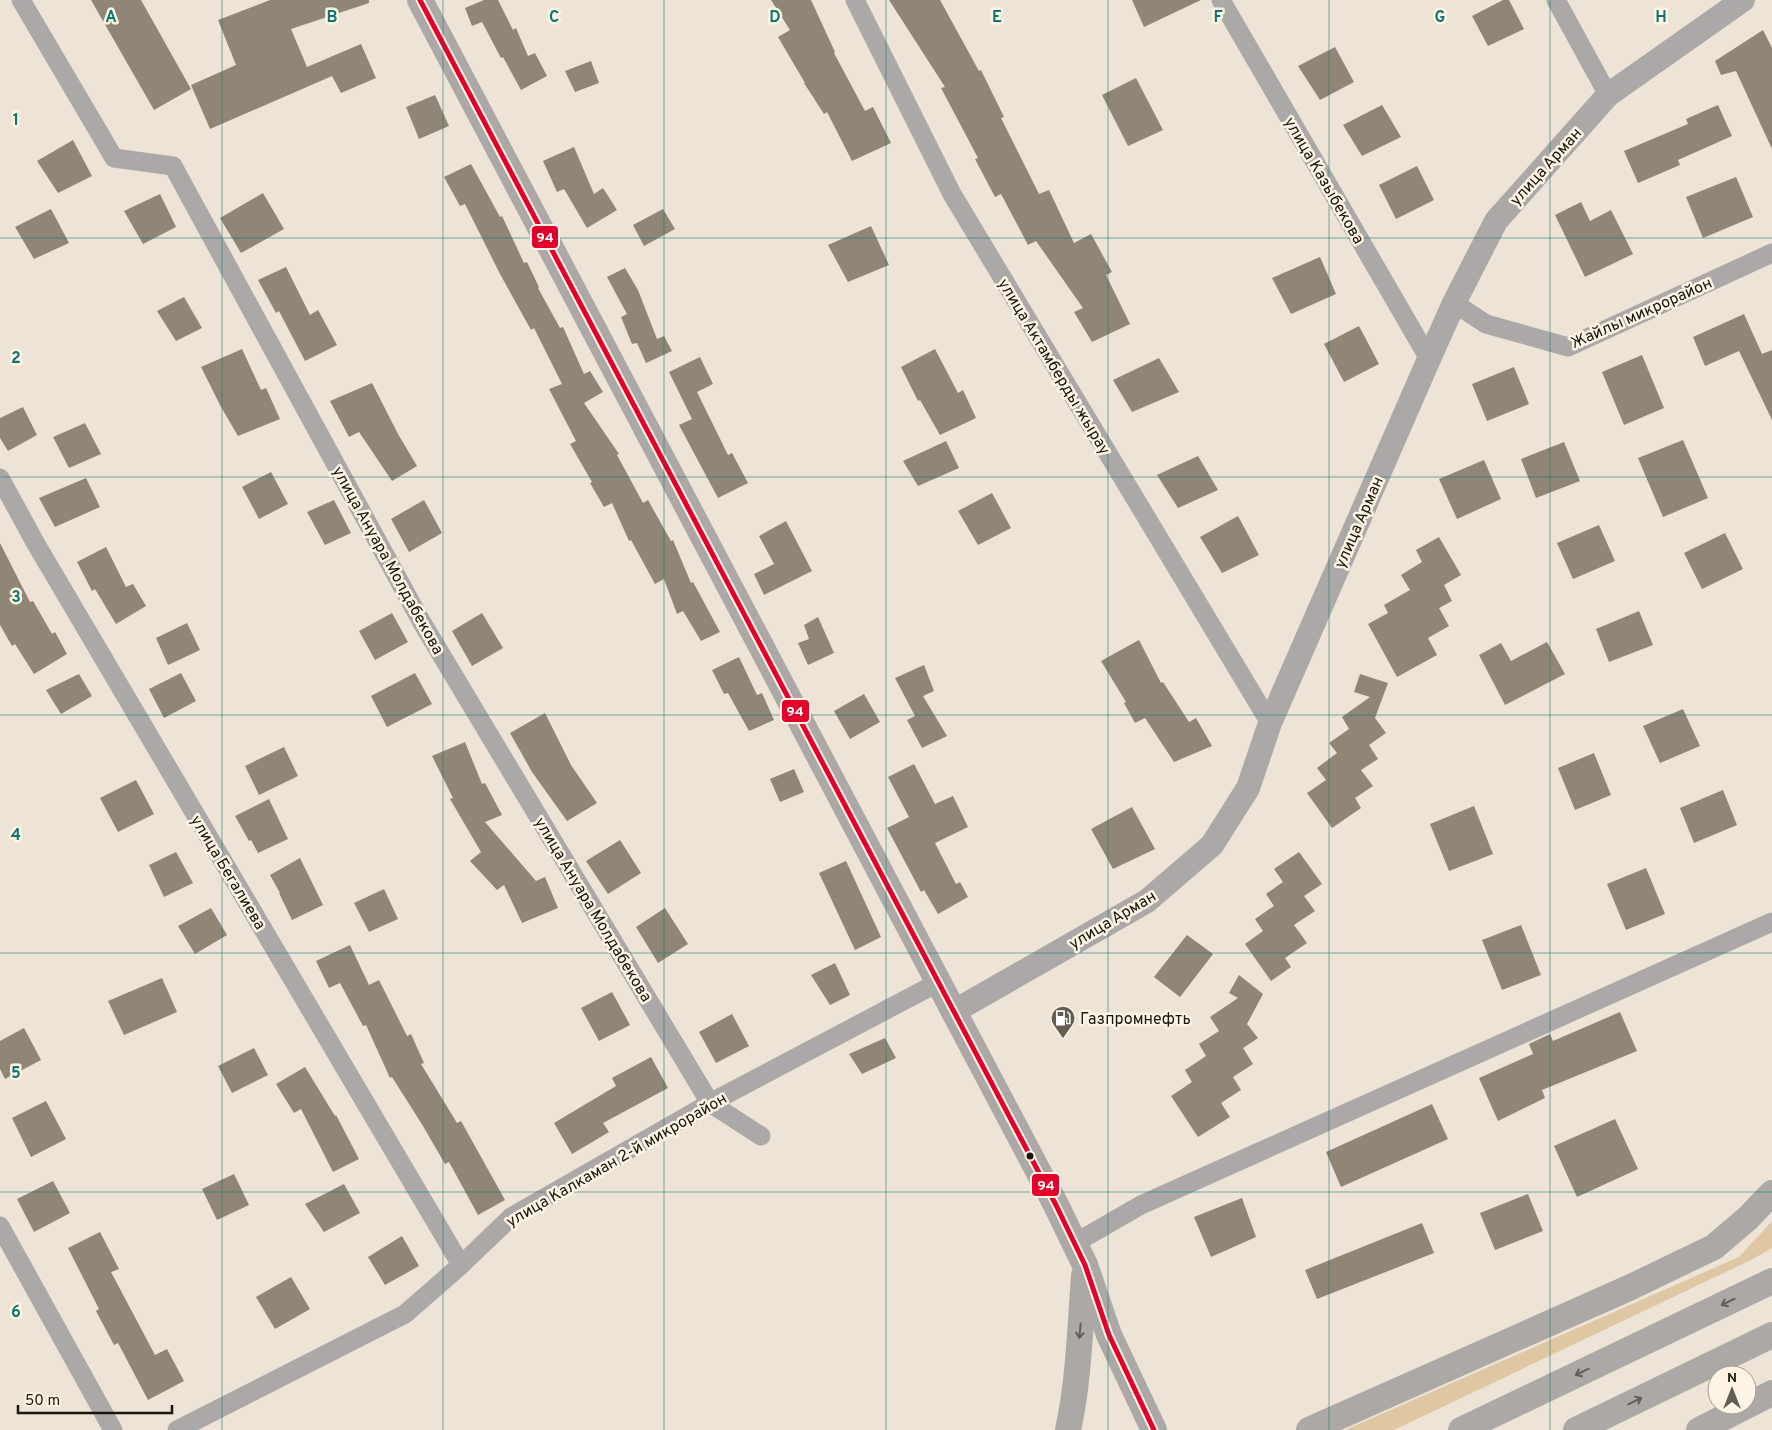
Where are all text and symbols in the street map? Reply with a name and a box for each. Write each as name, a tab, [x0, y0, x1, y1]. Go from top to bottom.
text: A	[105, 8, 117, 28]
text: B	[326, 8, 338, 28]
text: C	[549, 8, 559, 28]
text: D	[769, 8, 781, 28]
text: E	[992, 8, 1002, 28]
text: F	[1213, 8, 1223, 28]
text: G	[1435, 8, 1445, 28]
text: H	[1655, 8, 1667, 28]
text: 1	[13, 111, 19, 131]
street label: улица Казыбекова	[1279, 114, 1368, 248]
street label: улица Арман	[1506, 124, 1587, 210]
line badge: 94	[531, 225, 559, 249]
text: 94	[536, 230, 554, 247]
street label: Жайлы микрорайон	[1568, 274, 1716, 354]
street label: улица Актамберды жырау	[993, 275, 1114, 459]
text: 2	[11, 349, 21, 369]
street label: улица Ануара Молдабекова	[327, 463, 447, 659]
street label: улица Арман	[1331, 474, 1389, 572]
text: 3	[11, 588, 21, 608]
line badge: 94	[781, 699, 810, 723]
text: 94	[786, 704, 804, 721]
street label: улица Бегалиева	[185, 812, 269, 934]
street label: улица Ануара Молдабекова	[529, 814, 656, 1006]
text: 4	[11, 826, 21, 846]
street label: улица Арман	[1066, 887, 1160, 955]
fuel station icon: Газпромнефть	[1050, 1005, 1076, 1039]
place label: Газпромнефть	[1080, 1010, 1191, 1030]
text: 5	[11, 1064, 21, 1084]
street label: улица Калкаман 2-й микрорайон	[503, 1089, 731, 1232]
unlabelled marker	[1025, 1151, 1035, 1161]
line badge: 94	[1031, 1173, 1060, 1197]
text: 94	[1037, 1178, 1055, 1195]
one-way arrow	[1721, 1298, 1736, 1307]
text: 6	[11, 1303, 21, 1323]
one-way arrow	[1075, 1323, 1085, 1339]
north arrow	[1707, 1365, 1757, 1415]
one-way arrow	[1574, 1367, 1589, 1377]
text: N	[1727, 1370, 1737, 1387]
scale bar	[18, 1382, 171, 1414]
text: 50 m	[25, 1392, 60, 1411]
one-way arrow	[1627, 1396, 1642, 1405]

